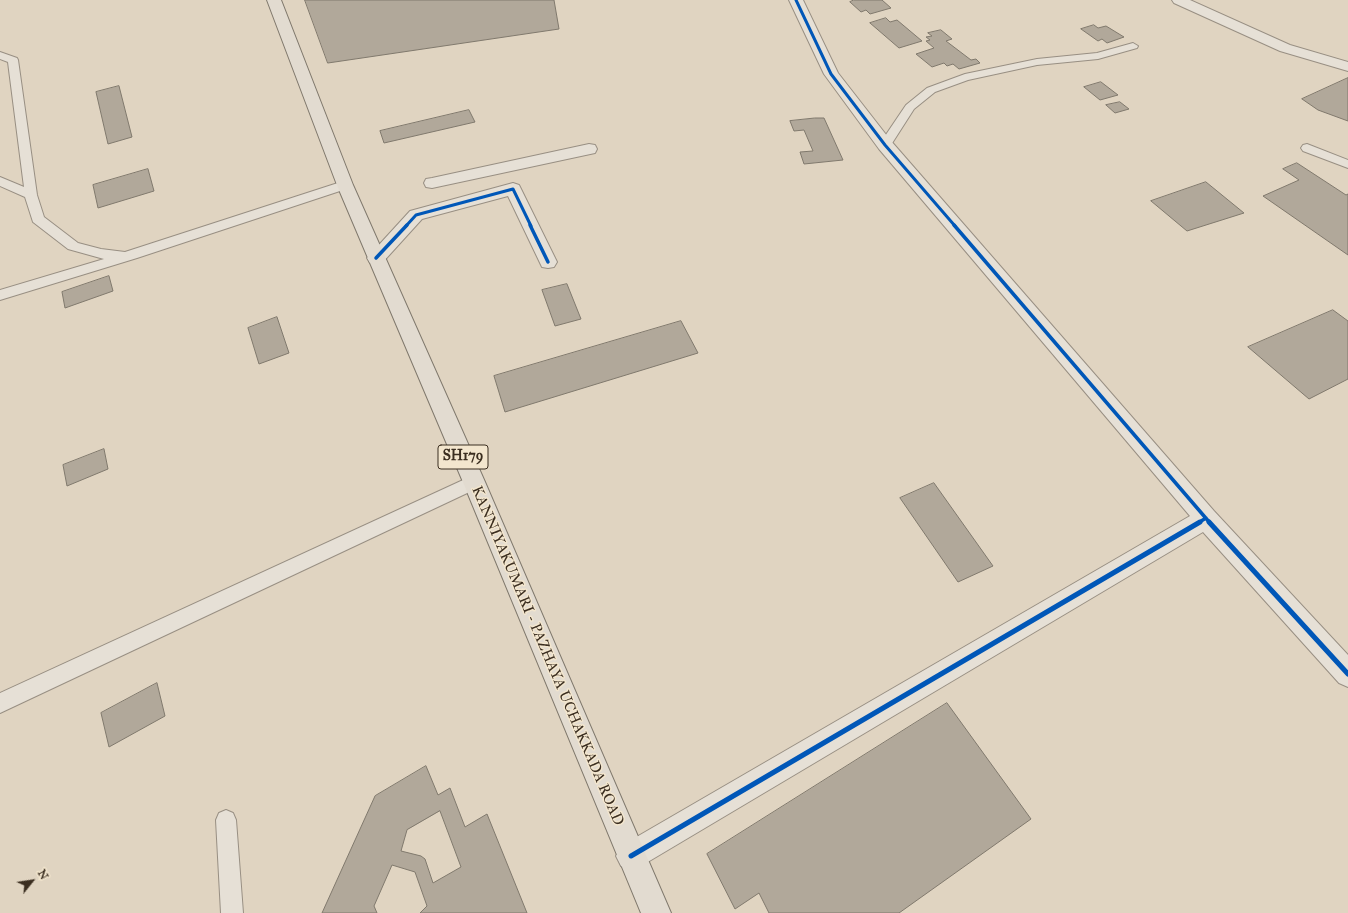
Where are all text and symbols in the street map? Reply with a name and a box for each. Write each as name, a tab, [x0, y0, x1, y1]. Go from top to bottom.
road number: SH179	[438, 445, 488, 469]
street label: KANNIYAKUMARI - PAZHAYA UCHAKKADA ROAD	[467, 484, 627, 828]
north arrow	[12, 861, 52, 901]
text: N	[35, 867, 51, 882]

